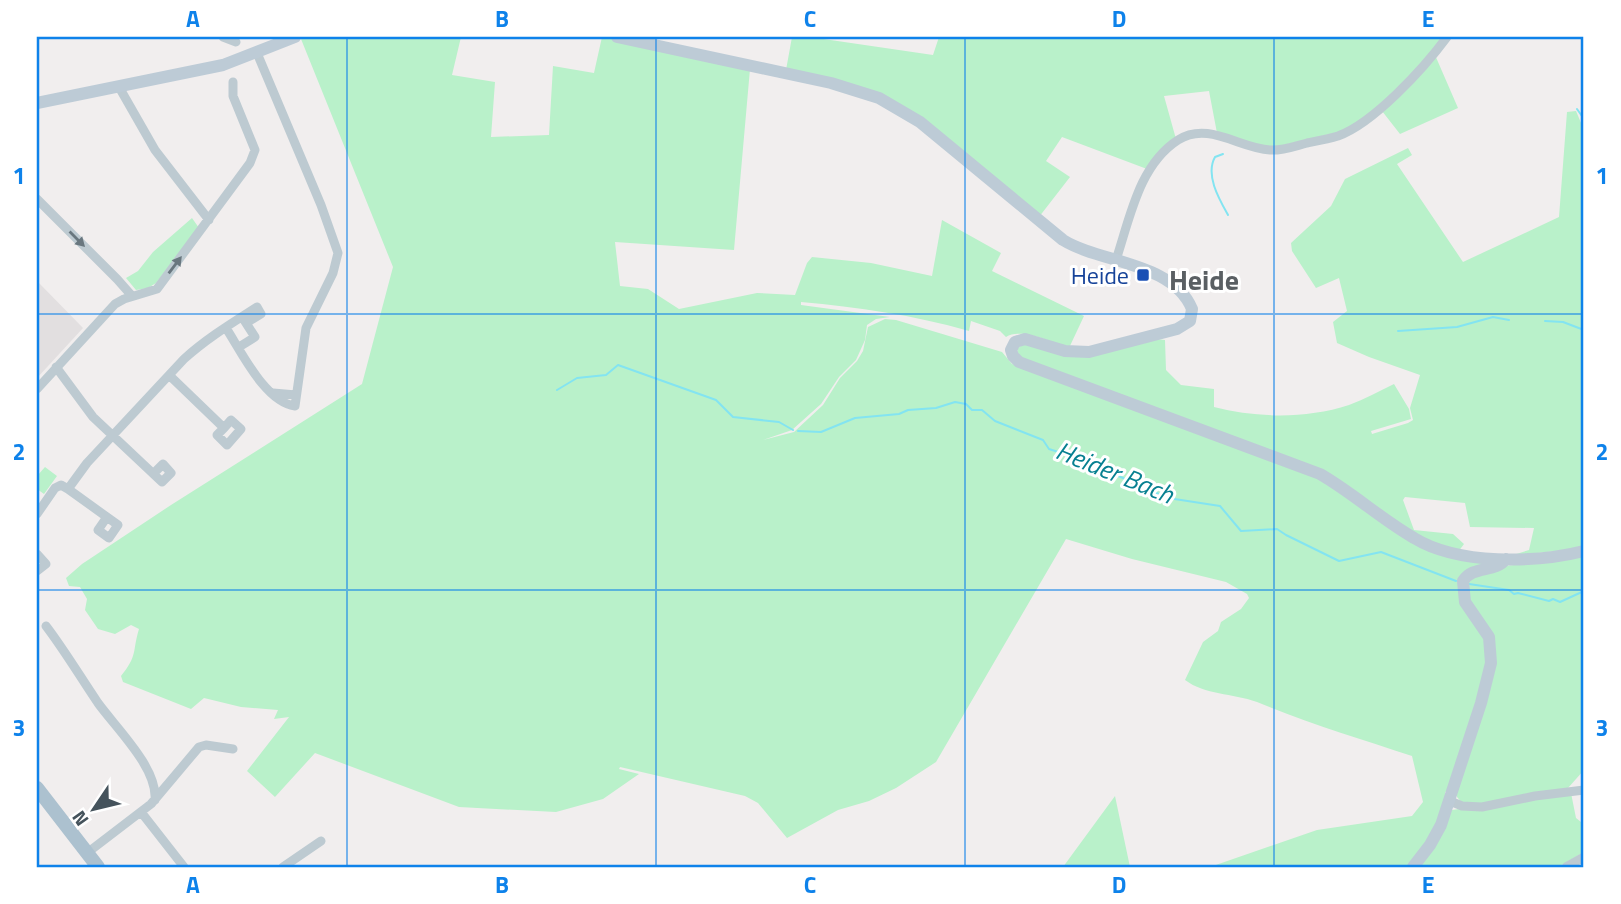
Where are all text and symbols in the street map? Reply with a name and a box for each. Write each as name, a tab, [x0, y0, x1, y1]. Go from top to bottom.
text: A	[186, 1, 200, 36]
text: B	[495, 1, 509, 36]
text: C	[804, 1, 816, 36]
text: D	[1112, 1, 1126, 36]
text: E	[1422, 1, 1434, 36]
text: 1	[13, 158, 25, 193]
text: 1	[1596, 158, 1608, 193]
one-way arrow	[68, 231, 85, 247]
one-way arrow	[168, 256, 182, 274]
place label: Heide	[1071, 257, 1129, 293]
district label: Heide	[1169, 258, 1239, 301]
marker: Heide	[1135, 267, 1151, 283]
water label: Heider Bach	[1050, 431, 1181, 514]
text: 2	[13, 434, 25, 469]
text: 2	[1596, 434, 1608, 469]
text: 3	[13, 710, 25, 745]
text: 3	[1596, 710, 1608, 745]
north arrow	[60, 774, 130, 844]
text: N	[64, 805, 95, 833]
text: A	[186, 867, 200, 902]
text: B	[495, 867, 509, 902]
text: C	[804, 867, 816, 902]
text: D	[1112, 867, 1126, 902]
text: E	[1422, 867, 1434, 902]

